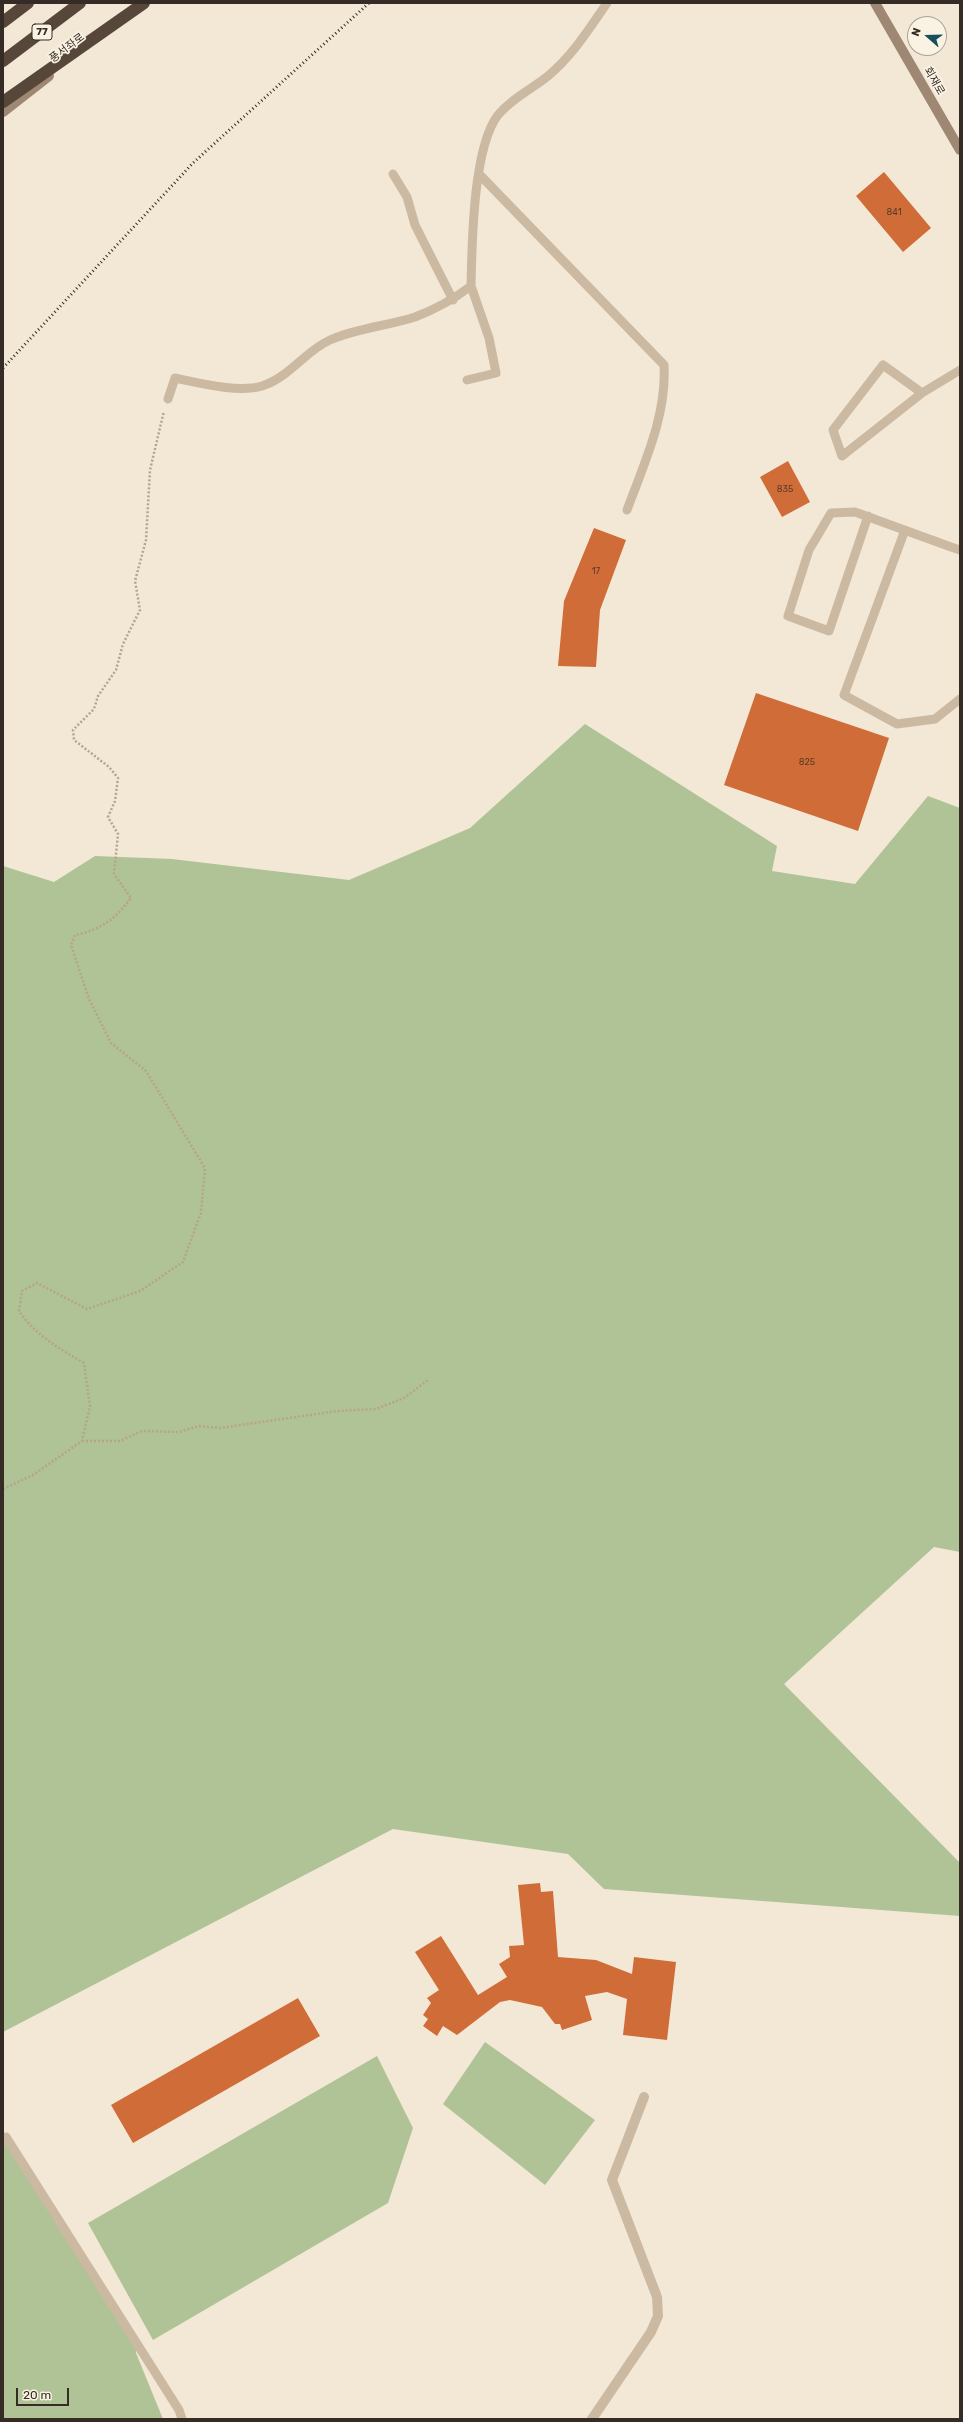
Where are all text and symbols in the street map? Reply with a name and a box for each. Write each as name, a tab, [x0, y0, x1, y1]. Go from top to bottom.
north arrow	[907, 16, 947, 56]
road number: 77	[32, 24, 52, 40]
text: N	[909, 26, 924, 38]
street label: 풍서좌로	[47, 31, 87, 65]
street label: 회재로	[921, 65, 947, 97]
house number: 841	[887, 207, 901, 217]
house number: 835	[777, 484, 793, 494]
house number: 17	[592, 566, 600, 576]
house number: 825	[799, 757, 815, 767]
scale bar	[18, 2380, 71, 2406]
text: 20 m	[23, 2388, 51, 2402]

